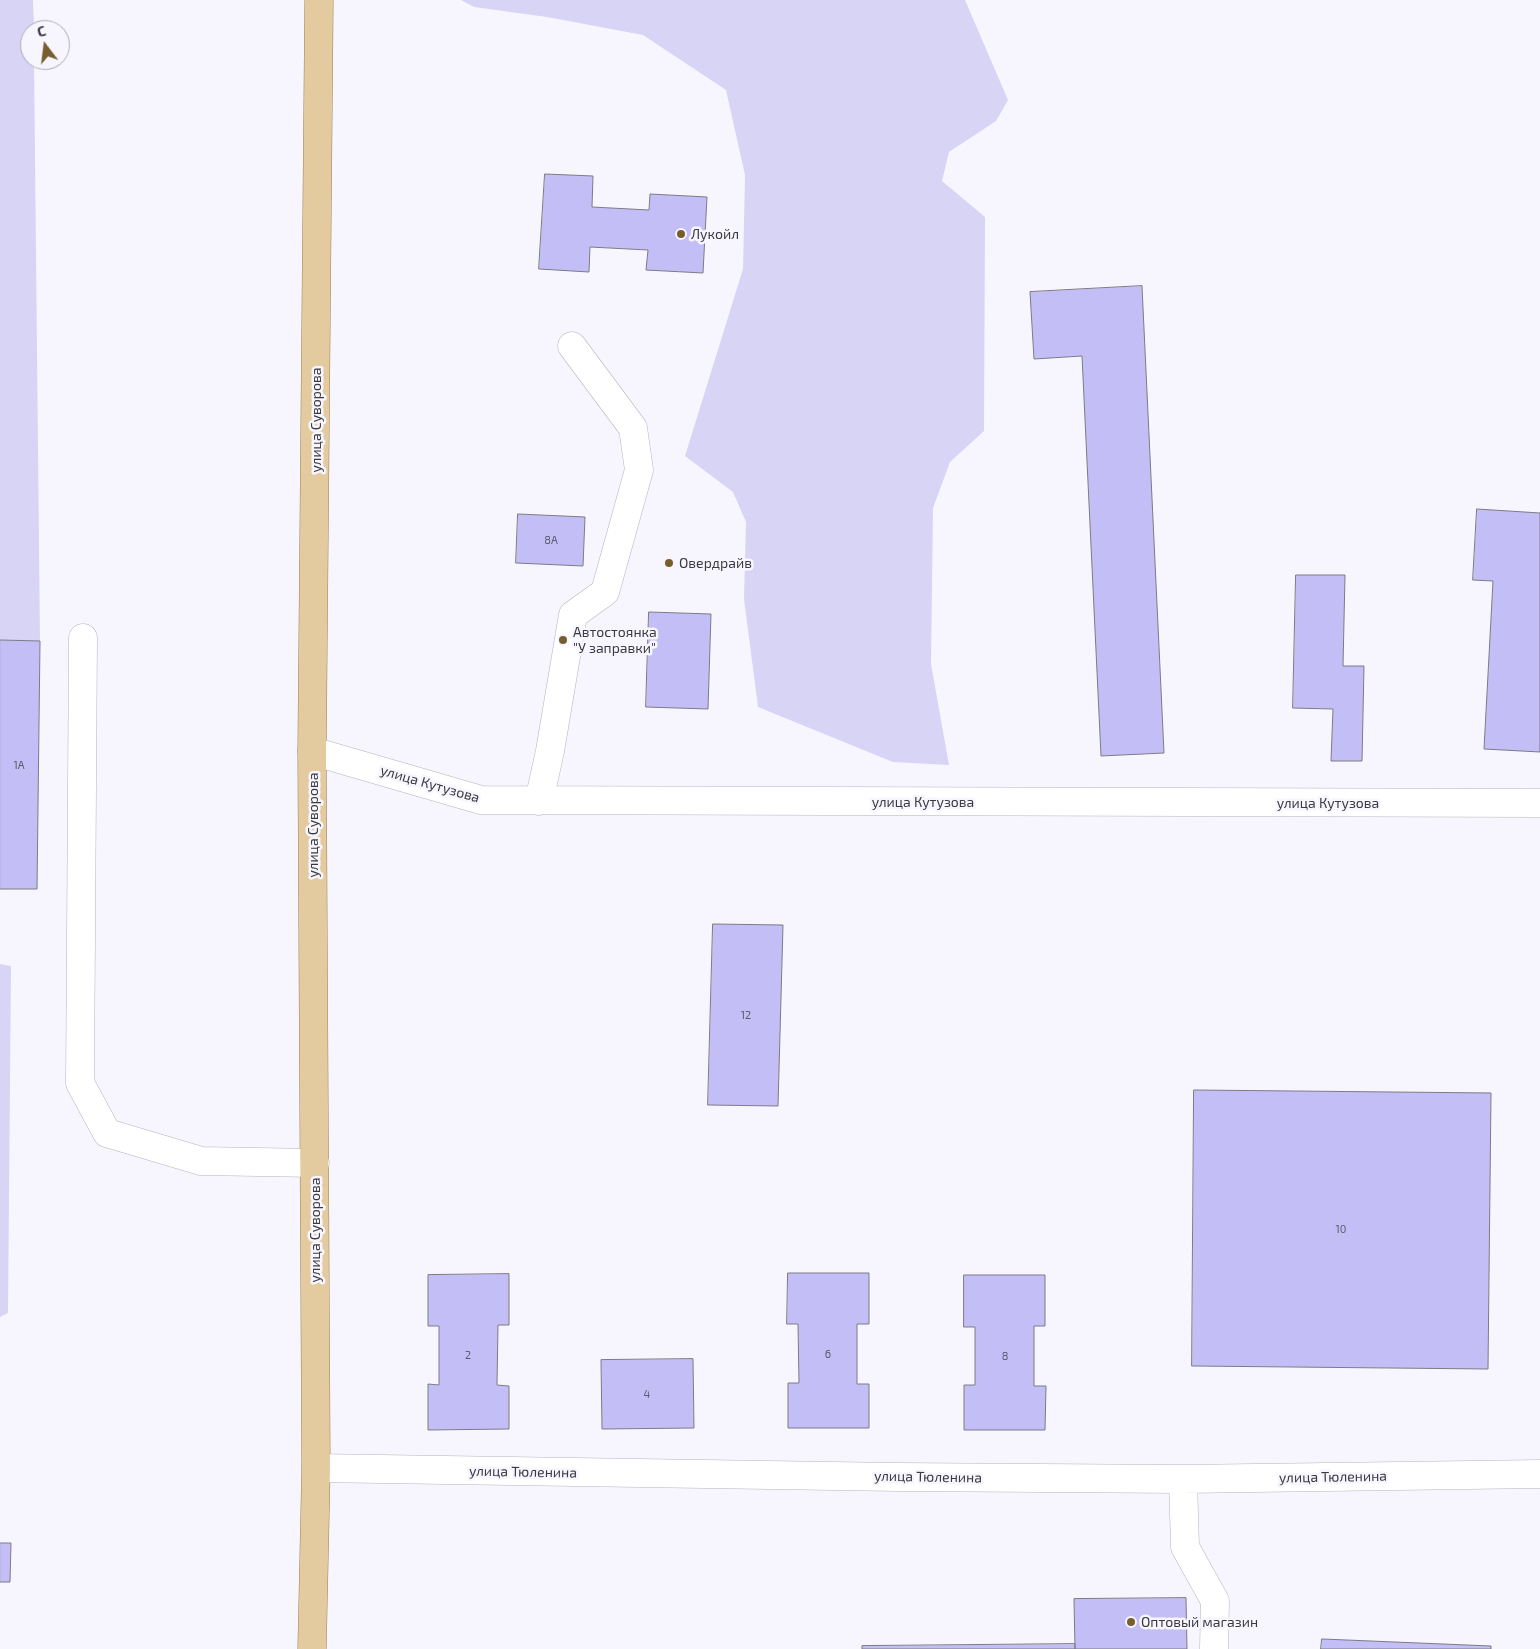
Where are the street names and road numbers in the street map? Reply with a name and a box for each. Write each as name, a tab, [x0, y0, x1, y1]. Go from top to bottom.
street label: улица Суворова	[308, 368, 324, 472]
street label: улица Кутузова	[378, 762, 482, 806]
street label: улица Суворова	[305, 773, 321, 877]
street label: улица Кутузова	[872, 794, 974, 810]
street label: улица Кутузова	[1277, 795, 1379, 811]
street label: улица Суворова	[307, 1178, 323, 1282]
street label: улица Тюленина	[469, 1463, 577, 1481]
street label: улица Тюленина	[874, 1468, 982, 1486]
street label: улица Тюленина	[1279, 1468, 1387, 1486]

